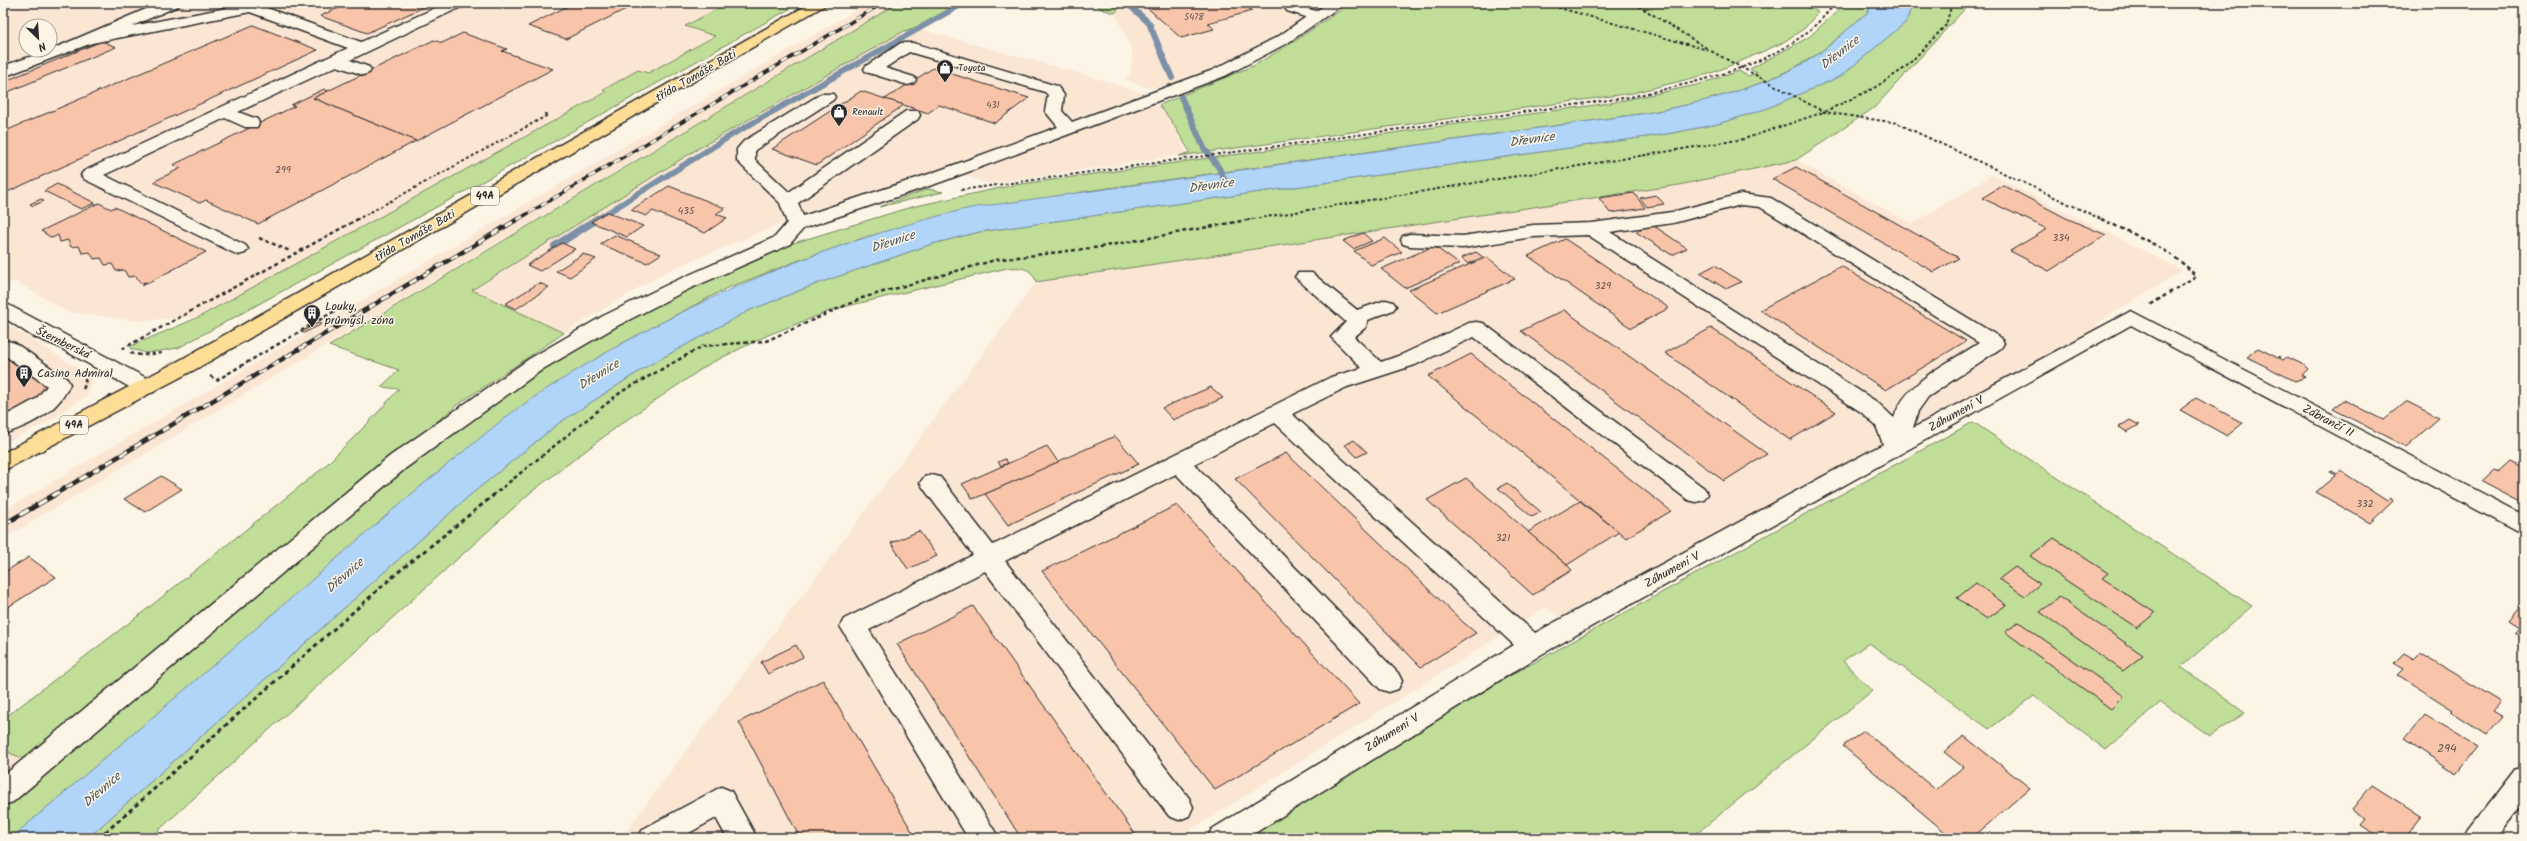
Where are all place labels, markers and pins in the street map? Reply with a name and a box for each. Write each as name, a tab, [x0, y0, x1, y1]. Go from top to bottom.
shop icon: Toyota	[935, 58, 955, 83]
place label: Toyota	[958, 60, 986, 76]
shop icon: Renault	[829, 102, 849, 127]
place label: Renault	[852, 104, 884, 120]
place label: Louky, průmysl. zóna	[324, 297, 394, 330]
building icon: Louky, průmysl. zóna	[302, 303, 322, 328]
building icon: Casino Admiral	[14, 363, 34, 388]
place label: Casino Admiral	[37, 364, 113, 383]

